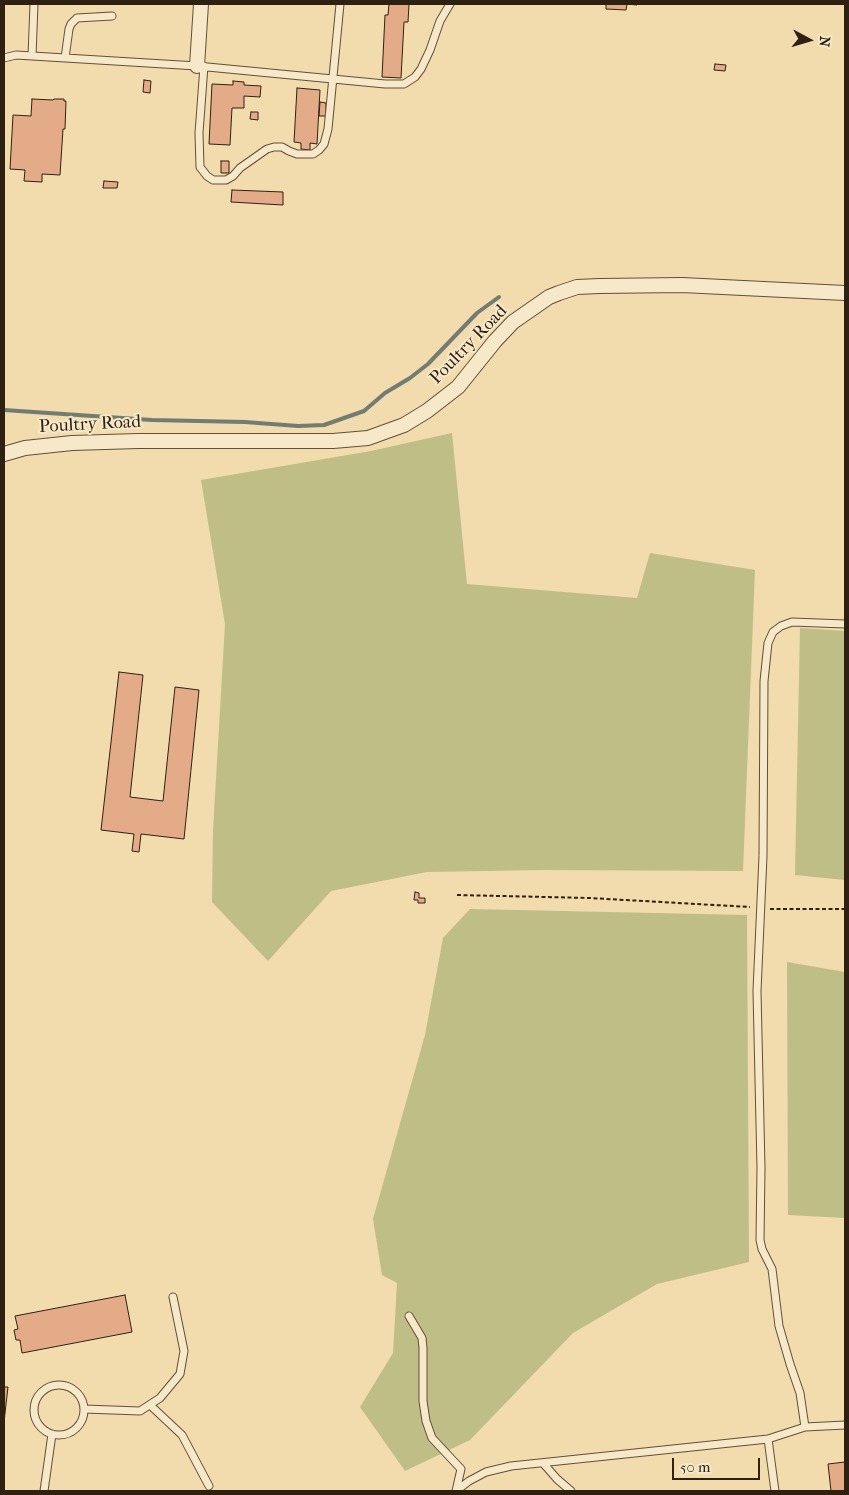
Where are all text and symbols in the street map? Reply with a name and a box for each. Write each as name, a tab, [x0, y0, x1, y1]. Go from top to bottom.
north arrow	[784, 15, 834, 65]
text: N	[815, 35, 833, 48]
street label: Poultry Road	[426, 301, 512, 389]
street label: Poultry Road	[38, 412, 142, 438]
scale bar	[674, 1448, 762, 1480]
text: 50 m	[680, 1458, 710, 1476]

